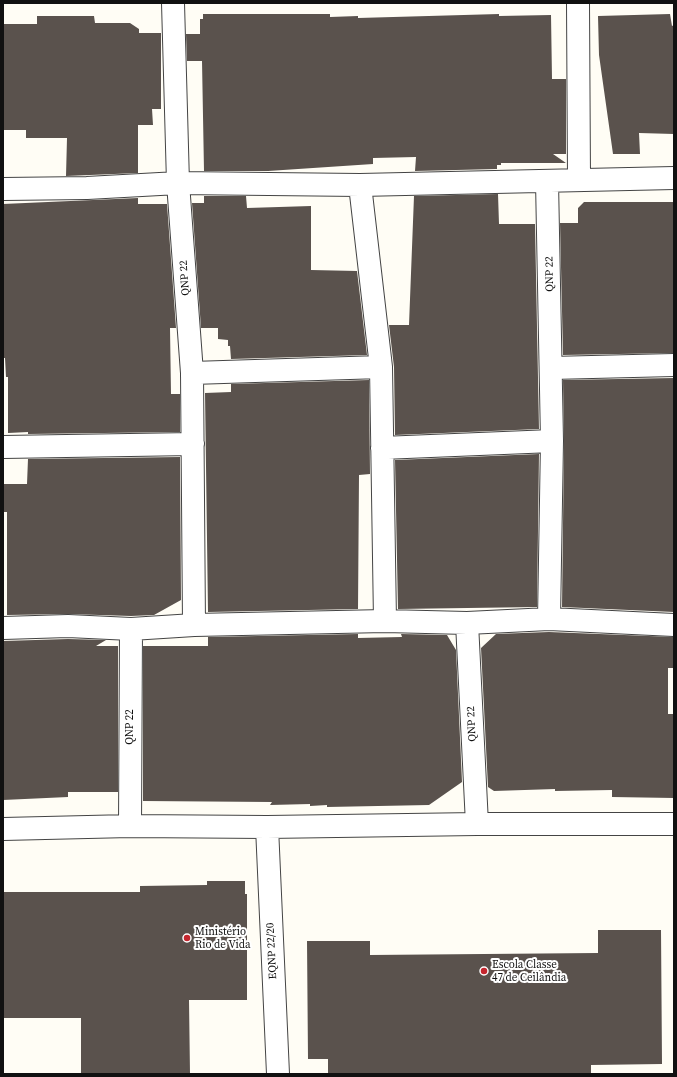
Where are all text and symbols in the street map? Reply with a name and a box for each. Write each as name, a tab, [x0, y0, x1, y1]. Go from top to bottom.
street label: QNP 22	[543, 256, 557, 292]
street label: QNP 22	[177, 260, 193, 296]
street label: QNP 22	[464, 706, 480, 742]
street label: QNP 22	[123, 709, 137, 745]
street label: EQNP 22/20	[264, 922, 280, 980]
place label: Ministério Rio de Vida	[195, 925, 251, 951]
marker: Ministério Rio de Vida	[182, 933, 192, 943]
place label: Escola Classe 47 de Ceilândia	[492, 958, 566, 984]
marker: Escola Classe 47 de Ceilândia	[479, 966, 489, 976]

